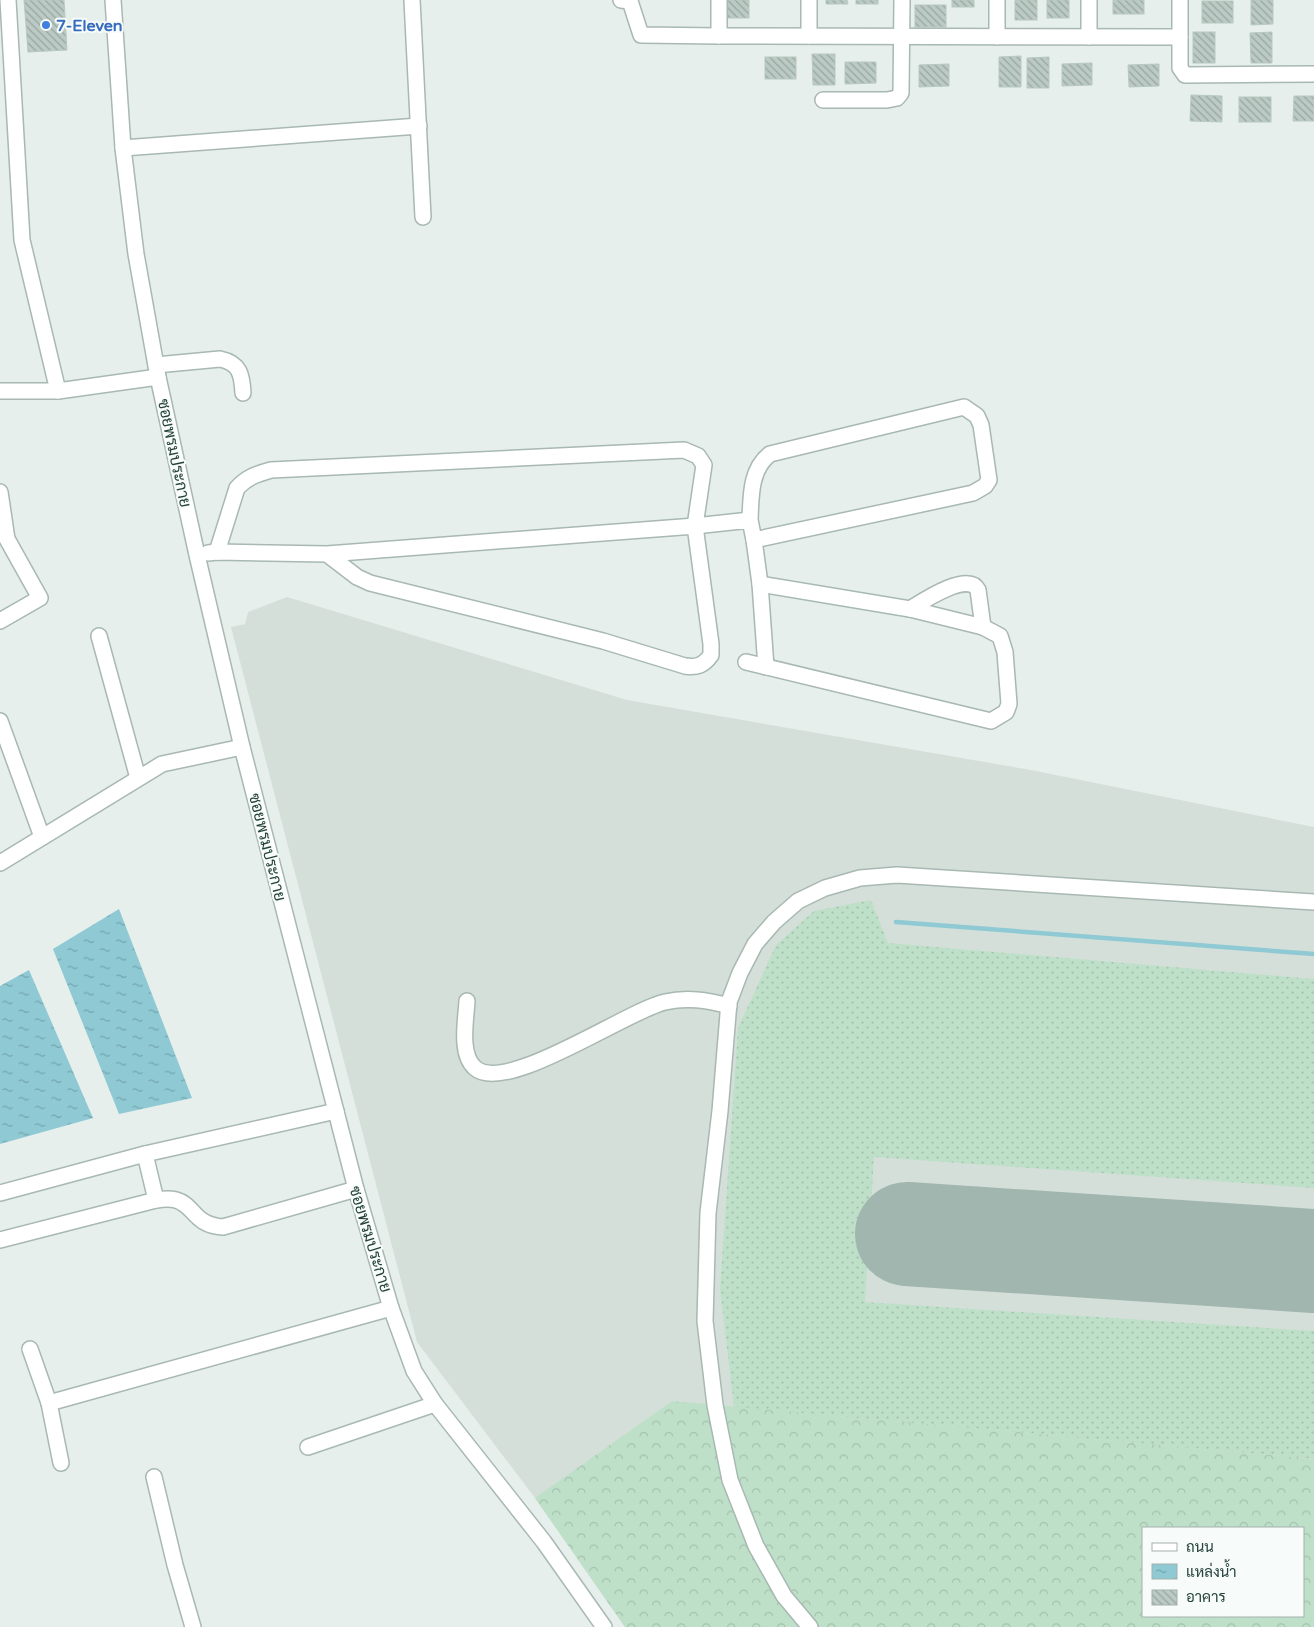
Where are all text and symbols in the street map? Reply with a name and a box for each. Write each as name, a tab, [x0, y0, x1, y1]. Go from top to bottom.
place label: 7-Eleven	[56, 16, 123, 36]
marker: 7-Eleven	[40, 19, 52, 31]
street label: ซอยพรมประกาย	[153, 397, 195, 509]
street label: ซอยพรมประกาย	[244, 791, 290, 903]
street label: ซอยพรมประกาย	[344, 1184, 396, 1295]
legend	[1142, 1527, 1304, 1617]
text: ถนน	[1186, 1538, 1214, 1556]
text: แหล่งน้ำ	[1186, 1559, 1237, 1581]
text: อาคาร	[1186, 1588, 1226, 1606]

